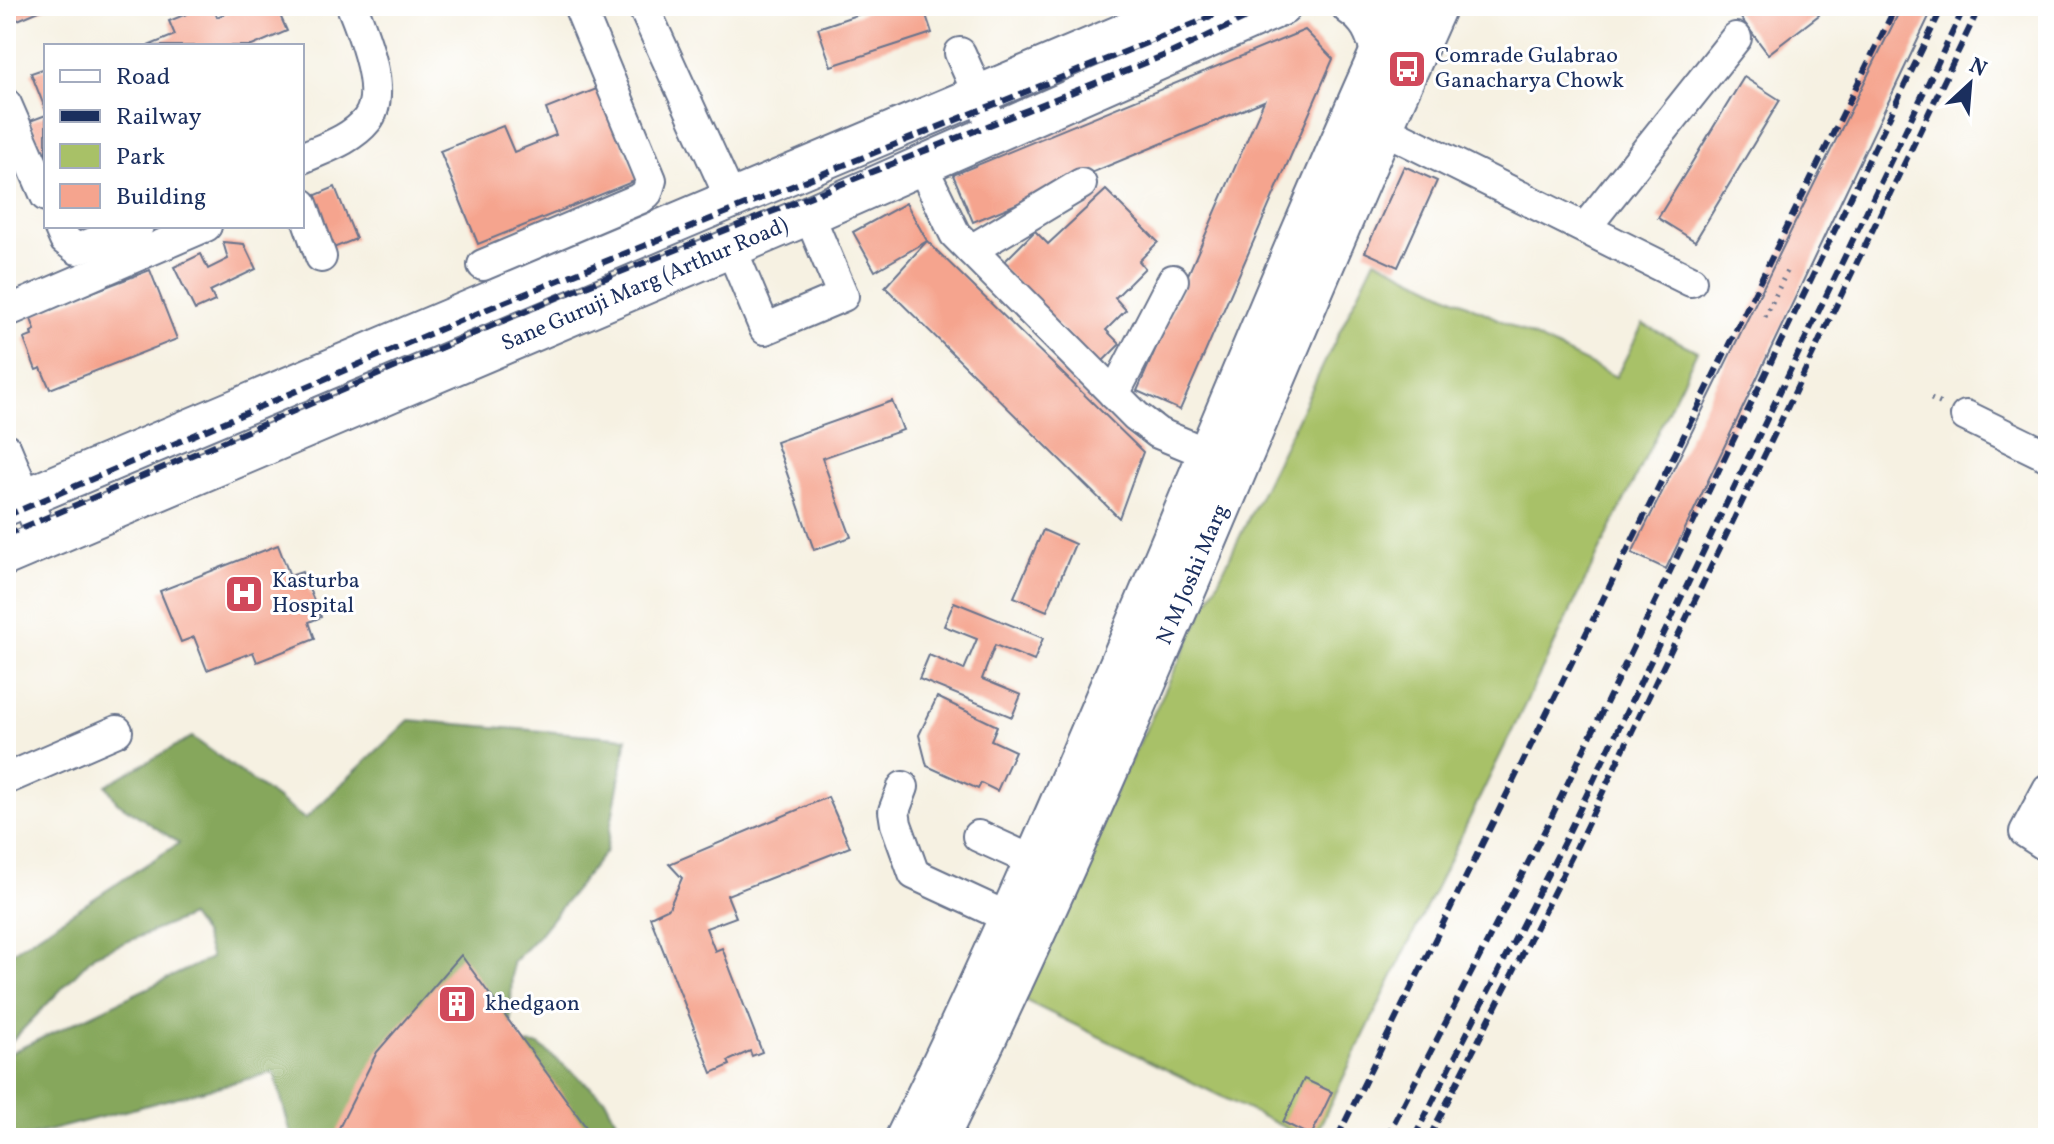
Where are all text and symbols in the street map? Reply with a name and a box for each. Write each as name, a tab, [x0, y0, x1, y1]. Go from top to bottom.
place label: Comrade Gulabrao Ganacharya Chowk	[1435, 41, 1624, 97]
legend	[44, 44, 304, 228]
north arrow	[1930, 44, 2010, 124]
bus stop icon: Comrade Gulabrao Ganacharya Chowk	[1386, 48, 1428, 90]
text: N	[1964, 51, 1992, 86]
text: Road	[116, 61, 170, 95]
text: Railway	[116, 101, 202, 135]
text: Park	[116, 141, 165, 175]
text: Building	[116, 181, 206, 215]
street label: Sane Guruji Marg (Arthur Road)	[497, 210, 793, 359]
street label: N M Joshi Marg	[1149, 500, 1237, 650]
place label: Kasturba Hospital	[272, 566, 360, 622]
hospital icon: Kasturba Hospital	[223, 573, 265, 615]
building icon: khedgaon	[436, 983, 478, 1025]
place label: khedgaon	[485, 989, 580, 1020]

